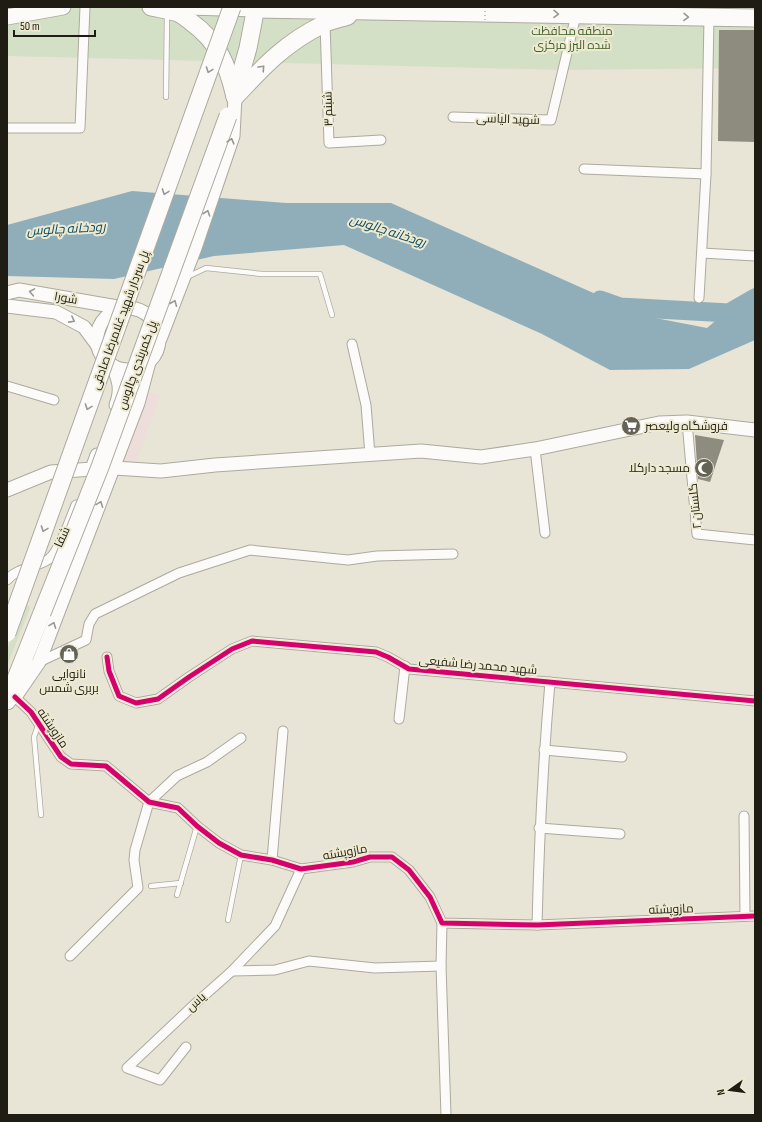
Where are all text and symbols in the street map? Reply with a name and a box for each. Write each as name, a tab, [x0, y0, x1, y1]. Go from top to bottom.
one-way arrow	[553, 10, 559, 19]
scale bar	[14, 12, 95, 38]
one-way arrow	[683, 13, 689, 21]
text: 50 m	[20, 19, 40, 34]
park label: منطقه محافظت شده البرز مرکزی	[531, 24, 613, 53]
one-way arrow	[257, 65, 264, 73]
one-way arrow	[206, 66, 214, 73]
street label: شبنم ۳	[320, 91, 337, 127]
street label: شهید الیاسی	[476, 111, 540, 128]
one-way arrow	[226, 137, 235, 144]
one-way arrow	[162, 189, 170, 196]
one-way arrow	[202, 209, 211, 216]
water label: رودخانه چالوس	[348, 211, 429, 251]
water label: رودخانه چالوس	[26, 219, 107, 239]
street label: پل سردار شهید غلامرضا صادقی	[88, 248, 154, 392]
one-way arrow	[28, 289, 35, 297]
street label: شورا	[53, 289, 79, 308]
one-way arrow	[169, 300, 177, 307]
one-way arrow	[67, 315, 75, 323]
street label: پل کمربندی چالوس	[114, 318, 162, 412]
one-way arrow	[85, 403, 93, 410]
supermarket icon: فروشگاه ولیعصر	[620, 415, 642, 437]
place label: فروشگاه ولیعصر	[644, 419, 728, 434]
mosque icon: مسجد دارکلا	[693, 457, 715, 479]
place label: مسجد دارکلا	[629, 461, 690, 476]
street label: گلستان ۲	[686, 483, 705, 529]
one-way arrow	[95, 501, 103, 508]
street label: شفا	[51, 524, 74, 550]
one-way arrow	[41, 526, 49, 533]
one-way arrow	[49, 622, 57, 629]
shop icon: نانوایی بربری شمس	[58, 643, 80, 665]
street label: شهید محمد رضا شفیعی	[418, 653, 538, 678]
place label: نانوایی بربری شمس	[39, 667, 99, 696]
street label: مازوپشته	[33, 705, 71, 752]
street label: مازوپشته	[322, 841, 369, 865]
street label: مازوپشته	[648, 901, 694, 919]
street label: یاس	[183, 989, 210, 1015]
north arrow	[710, 1070, 750, 1110]
text: N	[714, 1088, 728, 1097]

